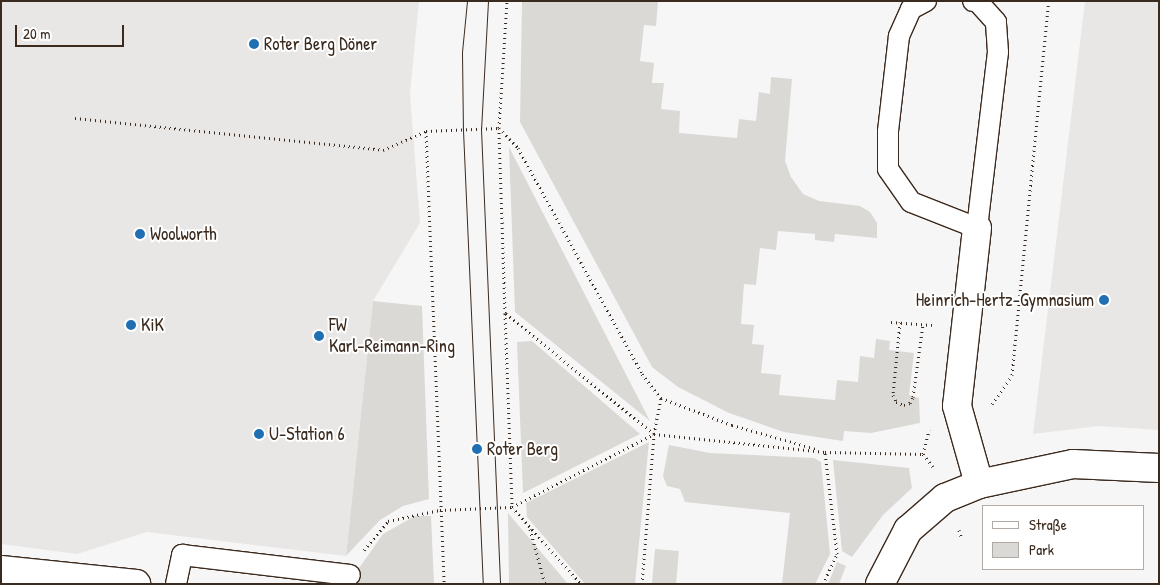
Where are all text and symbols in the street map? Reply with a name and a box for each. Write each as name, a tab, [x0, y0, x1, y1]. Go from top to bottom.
scale bar	[18, 15, 126, 47]
text: 20 m	[23, 23, 50, 44]
place label: Roter Berg Döner	[264, 33, 377, 55]
marker: Roter Berg Döner	[248, 38, 260, 50]
place label: Woolworth	[150, 223, 217, 245]
marker: Woolworth	[134, 228, 146, 240]
place label: Heinrich-Hertz-Gymnasium	[916, 289, 1094, 311]
marker: Heinrich-Hertz-Gymnasium	[1098, 294, 1110, 306]
place label: KiK	[141, 314, 164, 336]
place label: FW Karl-Reimann-Ring	[329, 315, 455, 358]
marker: KiK	[125, 319, 137, 331]
marker: FW Karl-Reimann-Ring	[313, 330, 325, 342]
place label: U-Station 6	[269, 423, 345, 445]
marker: U-Station 6	[253, 428, 265, 440]
place label: Roter Berg	[487, 438, 558, 460]
marker: Roter Berg	[471, 443, 483, 455]
legend	[982, 505, 1145, 570]
text: Straße	[1029, 514, 1067, 535]
text: Park	[1029, 539, 1054, 560]

